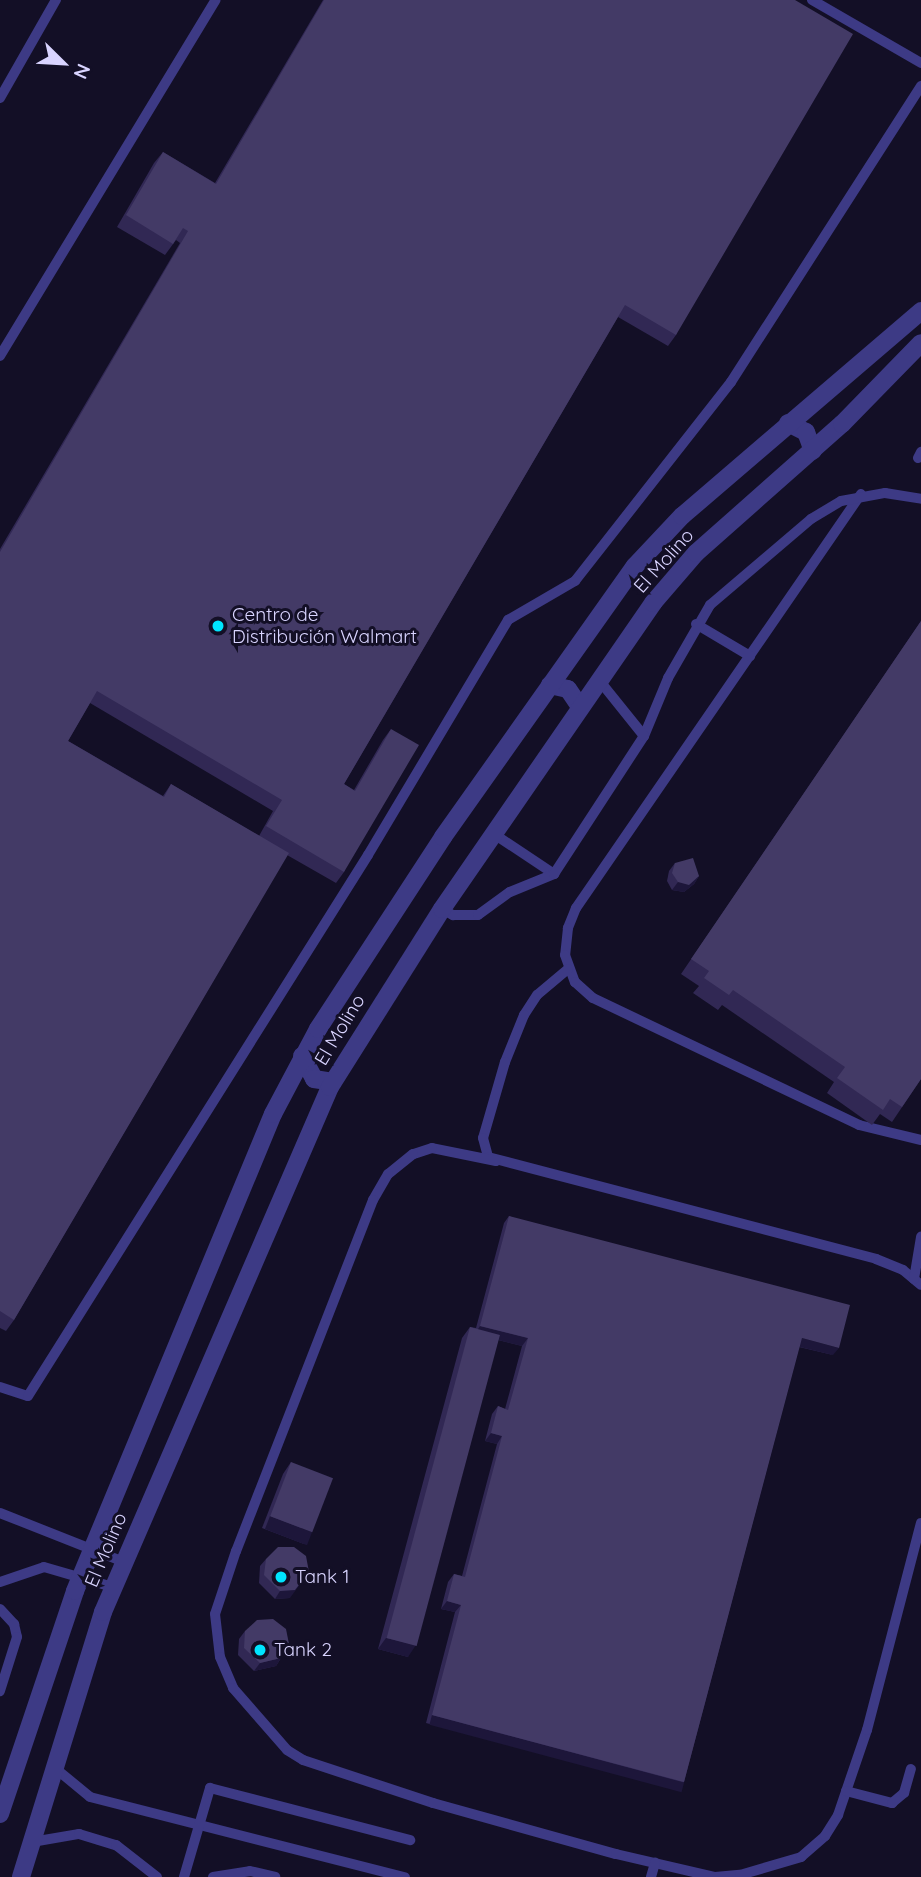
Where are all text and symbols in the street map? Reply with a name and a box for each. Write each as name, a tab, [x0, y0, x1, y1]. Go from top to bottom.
north arrow	[28, 28, 98, 98]
text: N	[68, 60, 96, 83]
street label: El Molino	[629, 524, 699, 598]
place label: Centro de Distribución Walmart	[232, 604, 417, 648]
marker: Centro de Distribución Walmart	[210, 618, 226, 634]
street label: El Molino	[310, 991, 370, 1069]
street label: El Molino	[80, 1509, 132, 1591]
place label: Tank 1	[295, 1566, 349, 1588]
marker: Tank 1	[273, 1569, 289, 1585]
place label: Tank 2	[274, 1639, 332, 1661]
marker: Tank 2	[252, 1642, 268, 1658]

